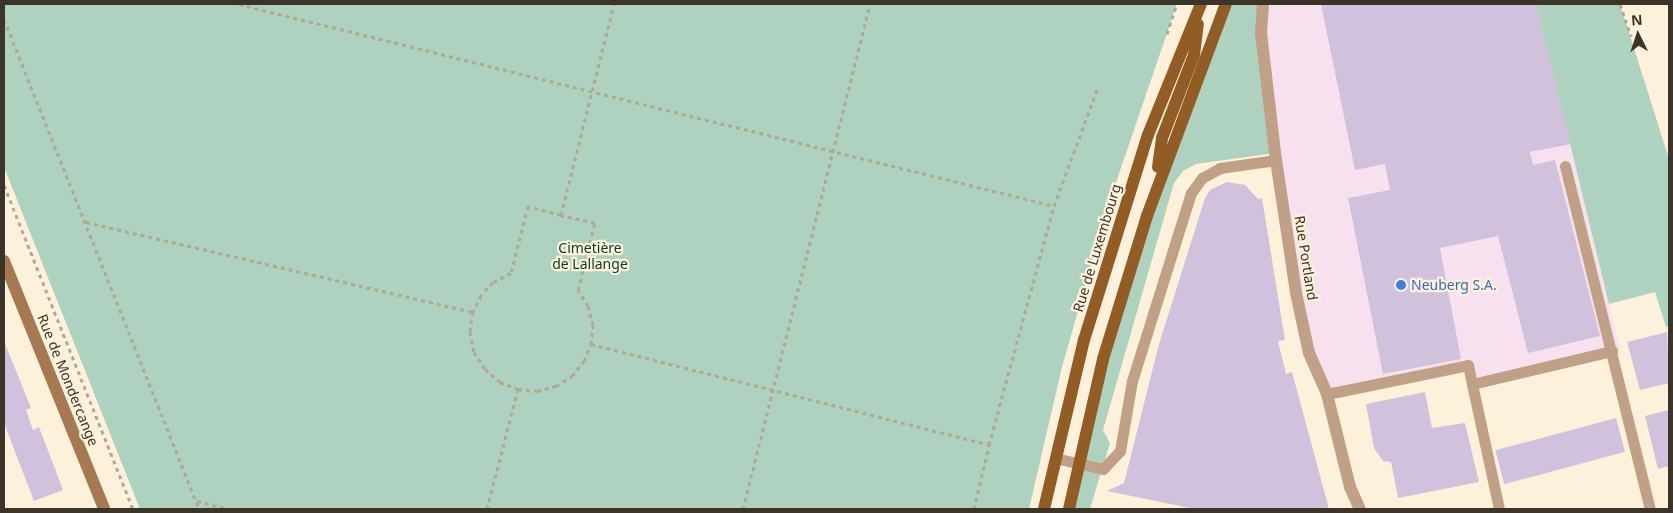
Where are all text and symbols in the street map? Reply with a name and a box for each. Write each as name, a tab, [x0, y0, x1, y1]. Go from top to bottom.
north arrow	[1613, 10, 1663, 60]
text: N	[1631, 10, 1643, 29]
street label: Rue de Luxembourg	[1070, 182, 1124, 314]
street label: Rue Portland	[1291, 215, 1321, 301]
park label: Cimetière de Lallange	[552, 240, 628, 272]
place label: Neuberg S.A.	[1411, 277, 1497, 293]
marker: Neuberg S.A.	[1395, 279, 1407, 291]
street label: Rue de Mondercange	[34, 312, 102, 448]

